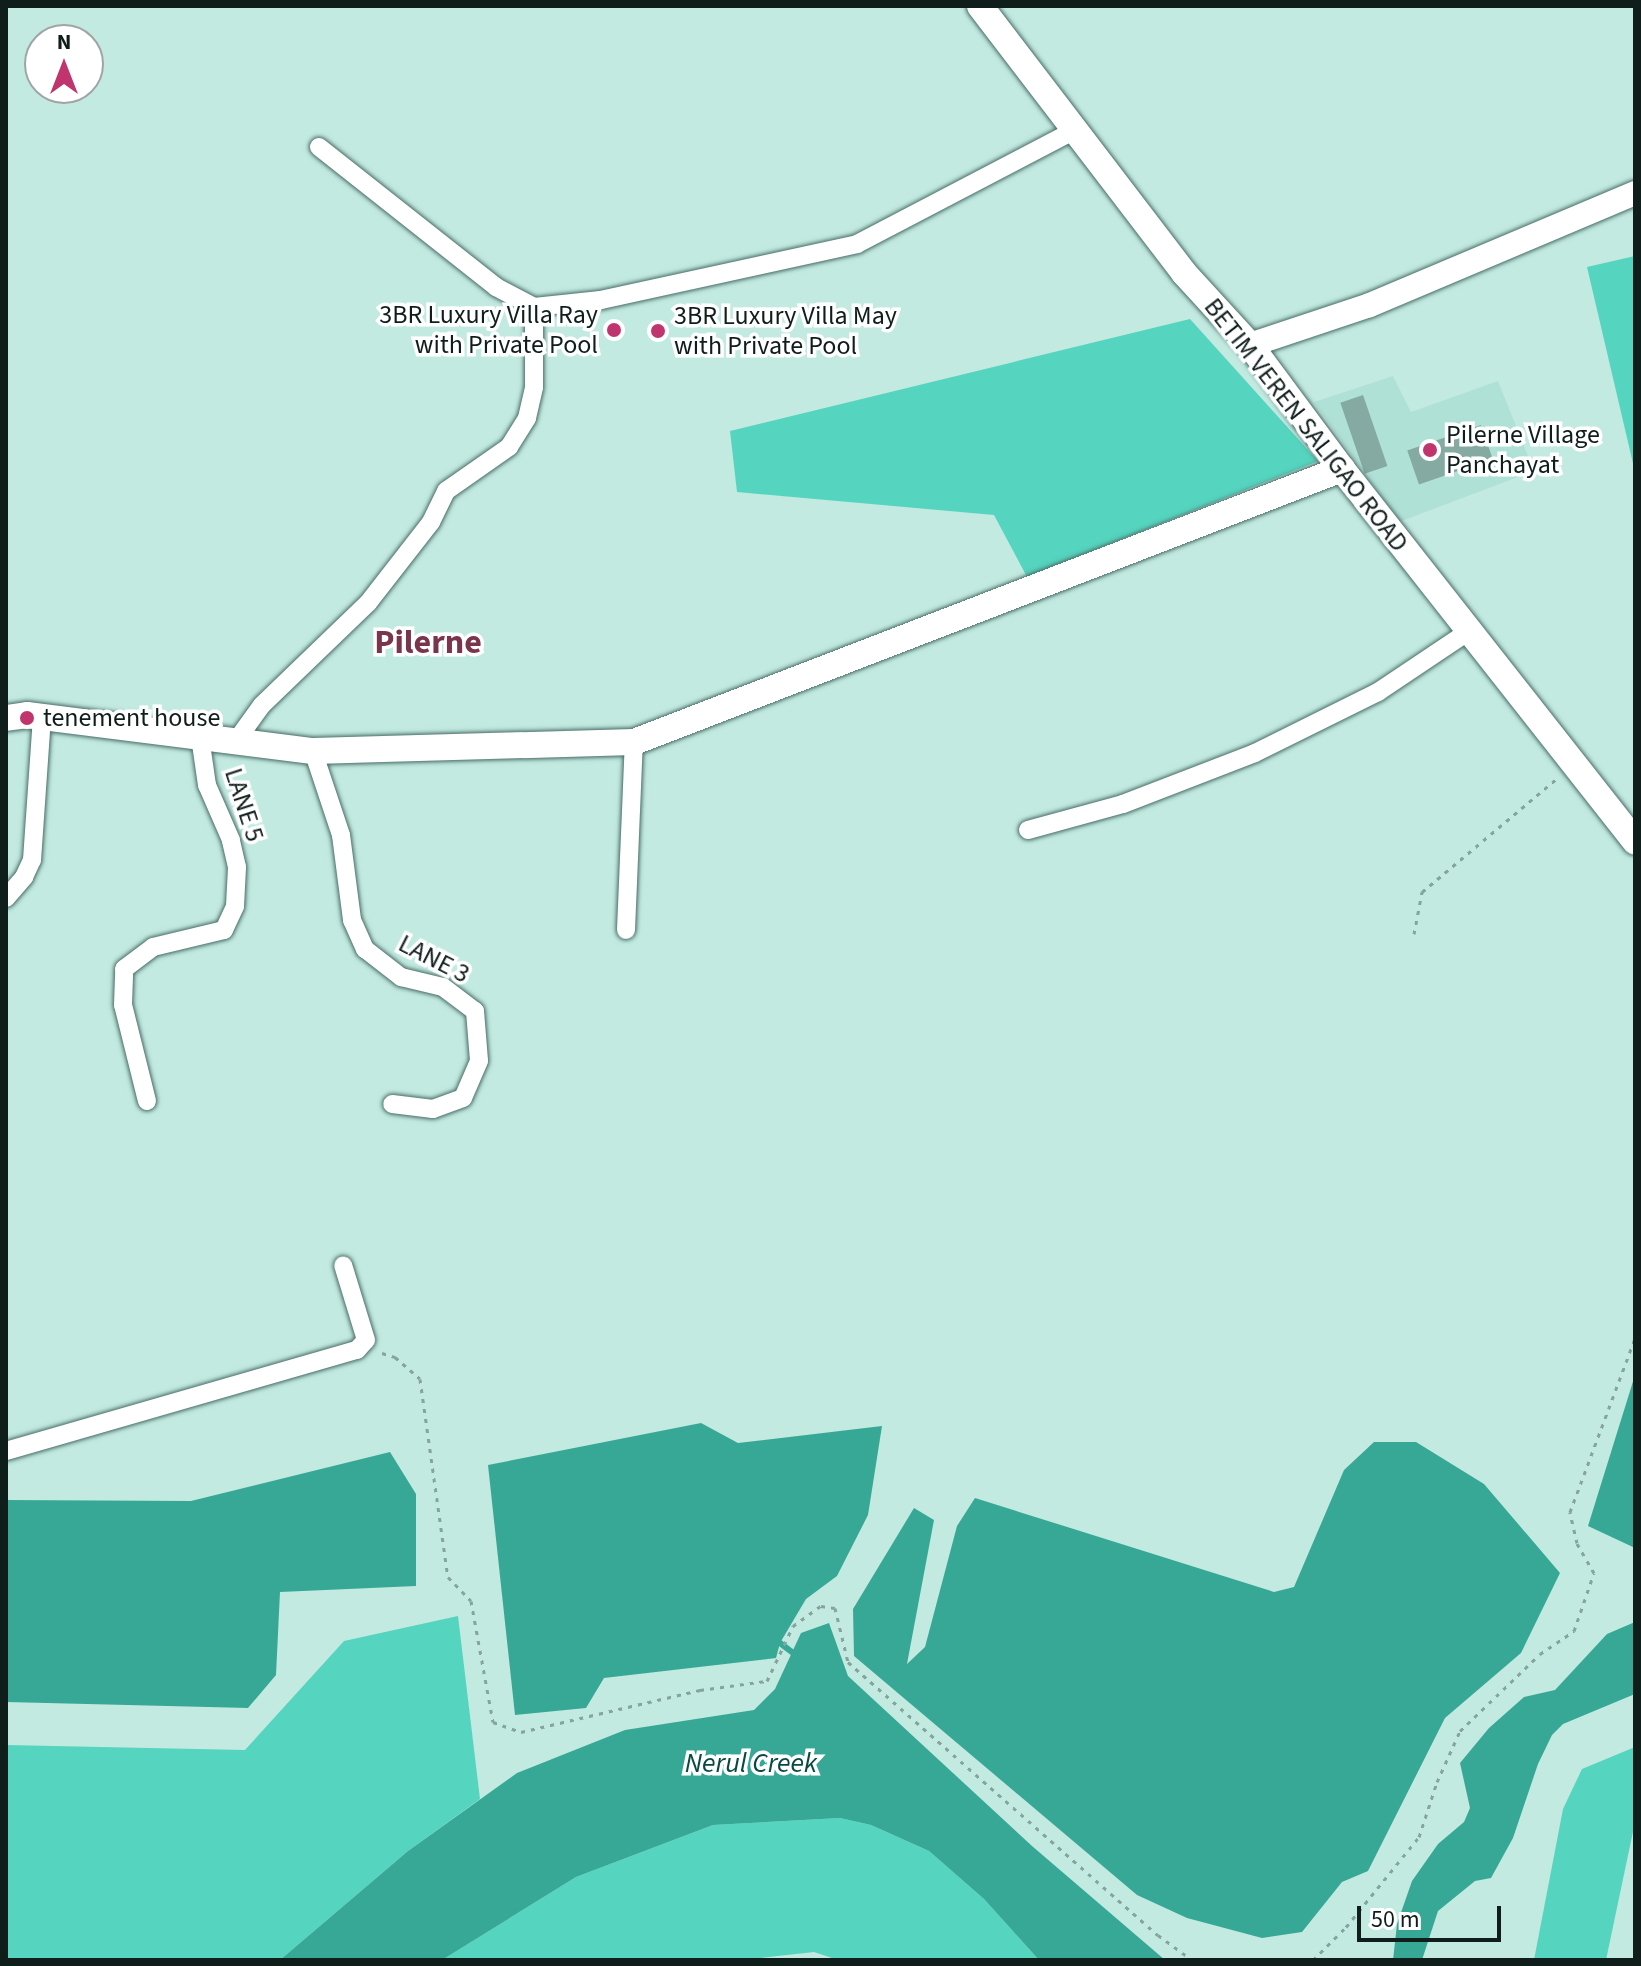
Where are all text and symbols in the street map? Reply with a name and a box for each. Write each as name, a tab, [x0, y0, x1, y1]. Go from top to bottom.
north arrow	[24, 24, 104, 104]
text: N	[57, 26, 71, 58]
street label: BETIM VEREN SALIGAO ROAD	[1197, 292, 1415, 558]
place label: 3BR Luxury Villa Ray with Private Pool	[379, 299, 598, 360]
place label: 3BR Luxury Villa May with Private Pool	[674, 300, 897, 362]
marker: 3BR Luxury Villa Ray with Private Pool	[605, 321, 623, 339]
marker: 3BR Luxury Villa May with Private Pool	[649, 322, 667, 340]
place label: Pilerne Village Panchayat	[1446, 419, 1600, 480]
marker: Pilerne Village Panchayat	[1421, 441, 1439, 459]
district label: Pilerne	[374, 623, 482, 663]
place label: tenement house	[43, 702, 220, 734]
marker: tenement house	[18, 709, 36, 727]
street label: LANE 5	[218, 764, 270, 846]
street label: LANE 3	[393, 928, 475, 990]
water label: Nerul Creek	[685, 1746, 817, 1780]
scale bar	[1361, 1890, 1505, 1940]
text: 50 m	[1371, 1902, 1420, 1937]

